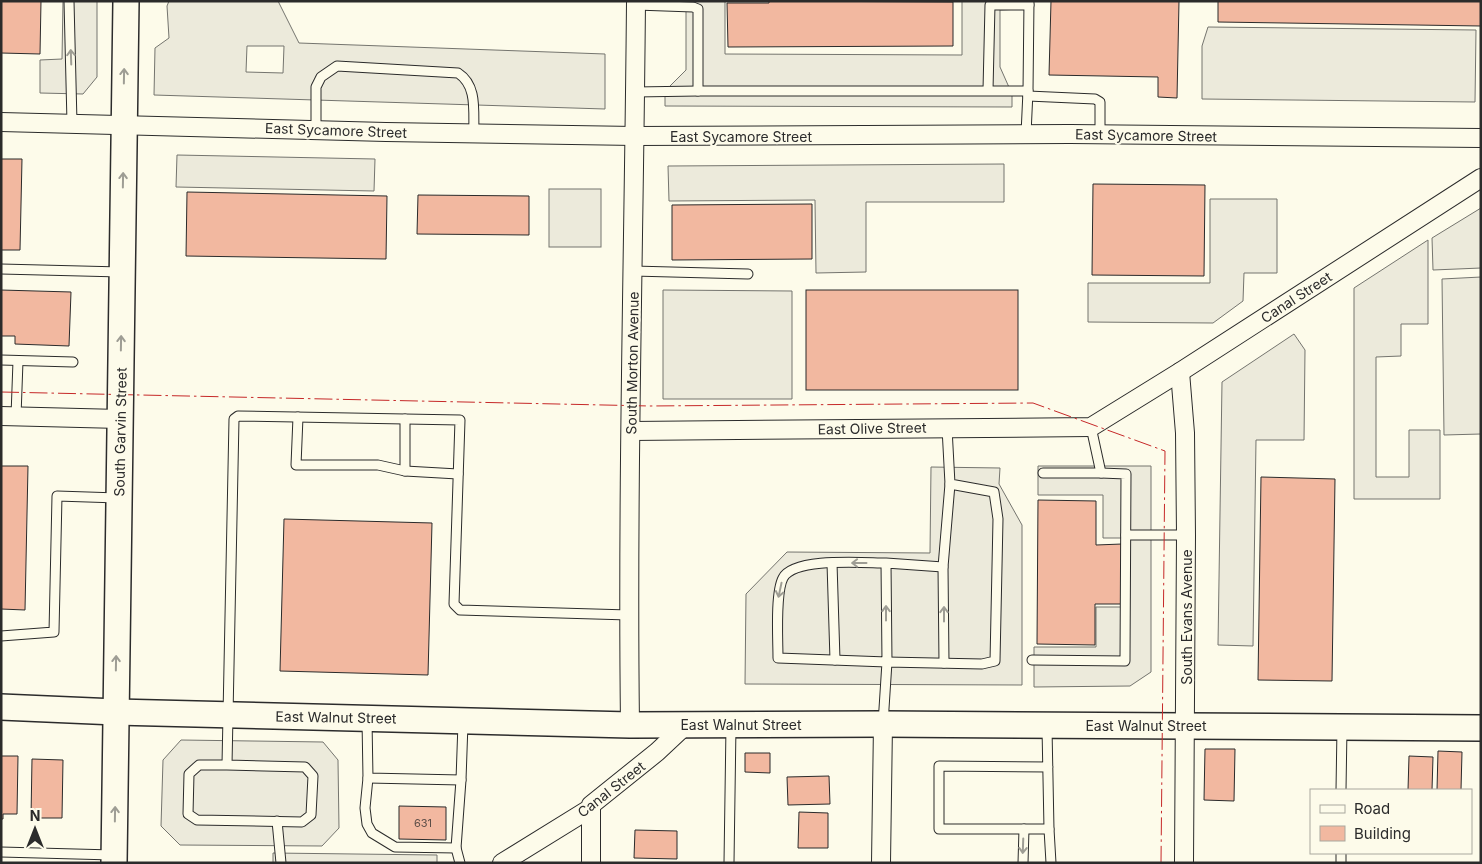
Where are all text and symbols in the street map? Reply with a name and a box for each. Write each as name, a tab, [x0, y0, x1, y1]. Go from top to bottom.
one-way arrow	[66, 49, 76, 66]
one-way arrow	[120, 68, 129, 84]
street label: East Sycamore Street	[265, 119, 408, 141]
street label: East Sycamore Street	[1075, 125, 1218, 145]
street label: East Sycamore Street	[670, 128, 812, 145]
one-way arrow	[118, 173, 128, 189]
street label: Canal Street	[1257, 268, 1335, 326]
street label: South Morton Avenue	[622, 291, 642, 435]
one-way arrow	[116, 335, 126, 352]
street label: South Garvin Street	[110, 367, 130, 497]
street label: East Olive Street	[817, 419, 927, 437]
street label: South Evans Avenue	[1178, 549, 1195, 685]
one-way arrow	[851, 558, 868, 568]
one-way arrow	[775, 582, 784, 598]
one-way arrow	[881, 605, 891, 622]
one-way arrow	[939, 606, 949, 622]
one-way arrow	[111, 655, 121, 672]
street label: East Walnut Street	[275, 707, 397, 727]
street label: East Walnut Street	[680, 716, 802, 733]
street label: East Walnut Street	[1085, 717, 1207, 734]
street label: Canal Street	[574, 757, 648, 821]
legend	[1310, 789, 1472, 854]
text: Road	[1354, 799, 1390, 818]
north arrow	[10, 804, 60, 854]
one-way arrow	[110, 806, 120, 822]
text: N	[30, 807, 40, 824]
house number: 631	[414, 816, 432, 830]
text: Building	[1354, 824, 1411, 843]
one-way arrow	[1019, 838, 1028, 854]

